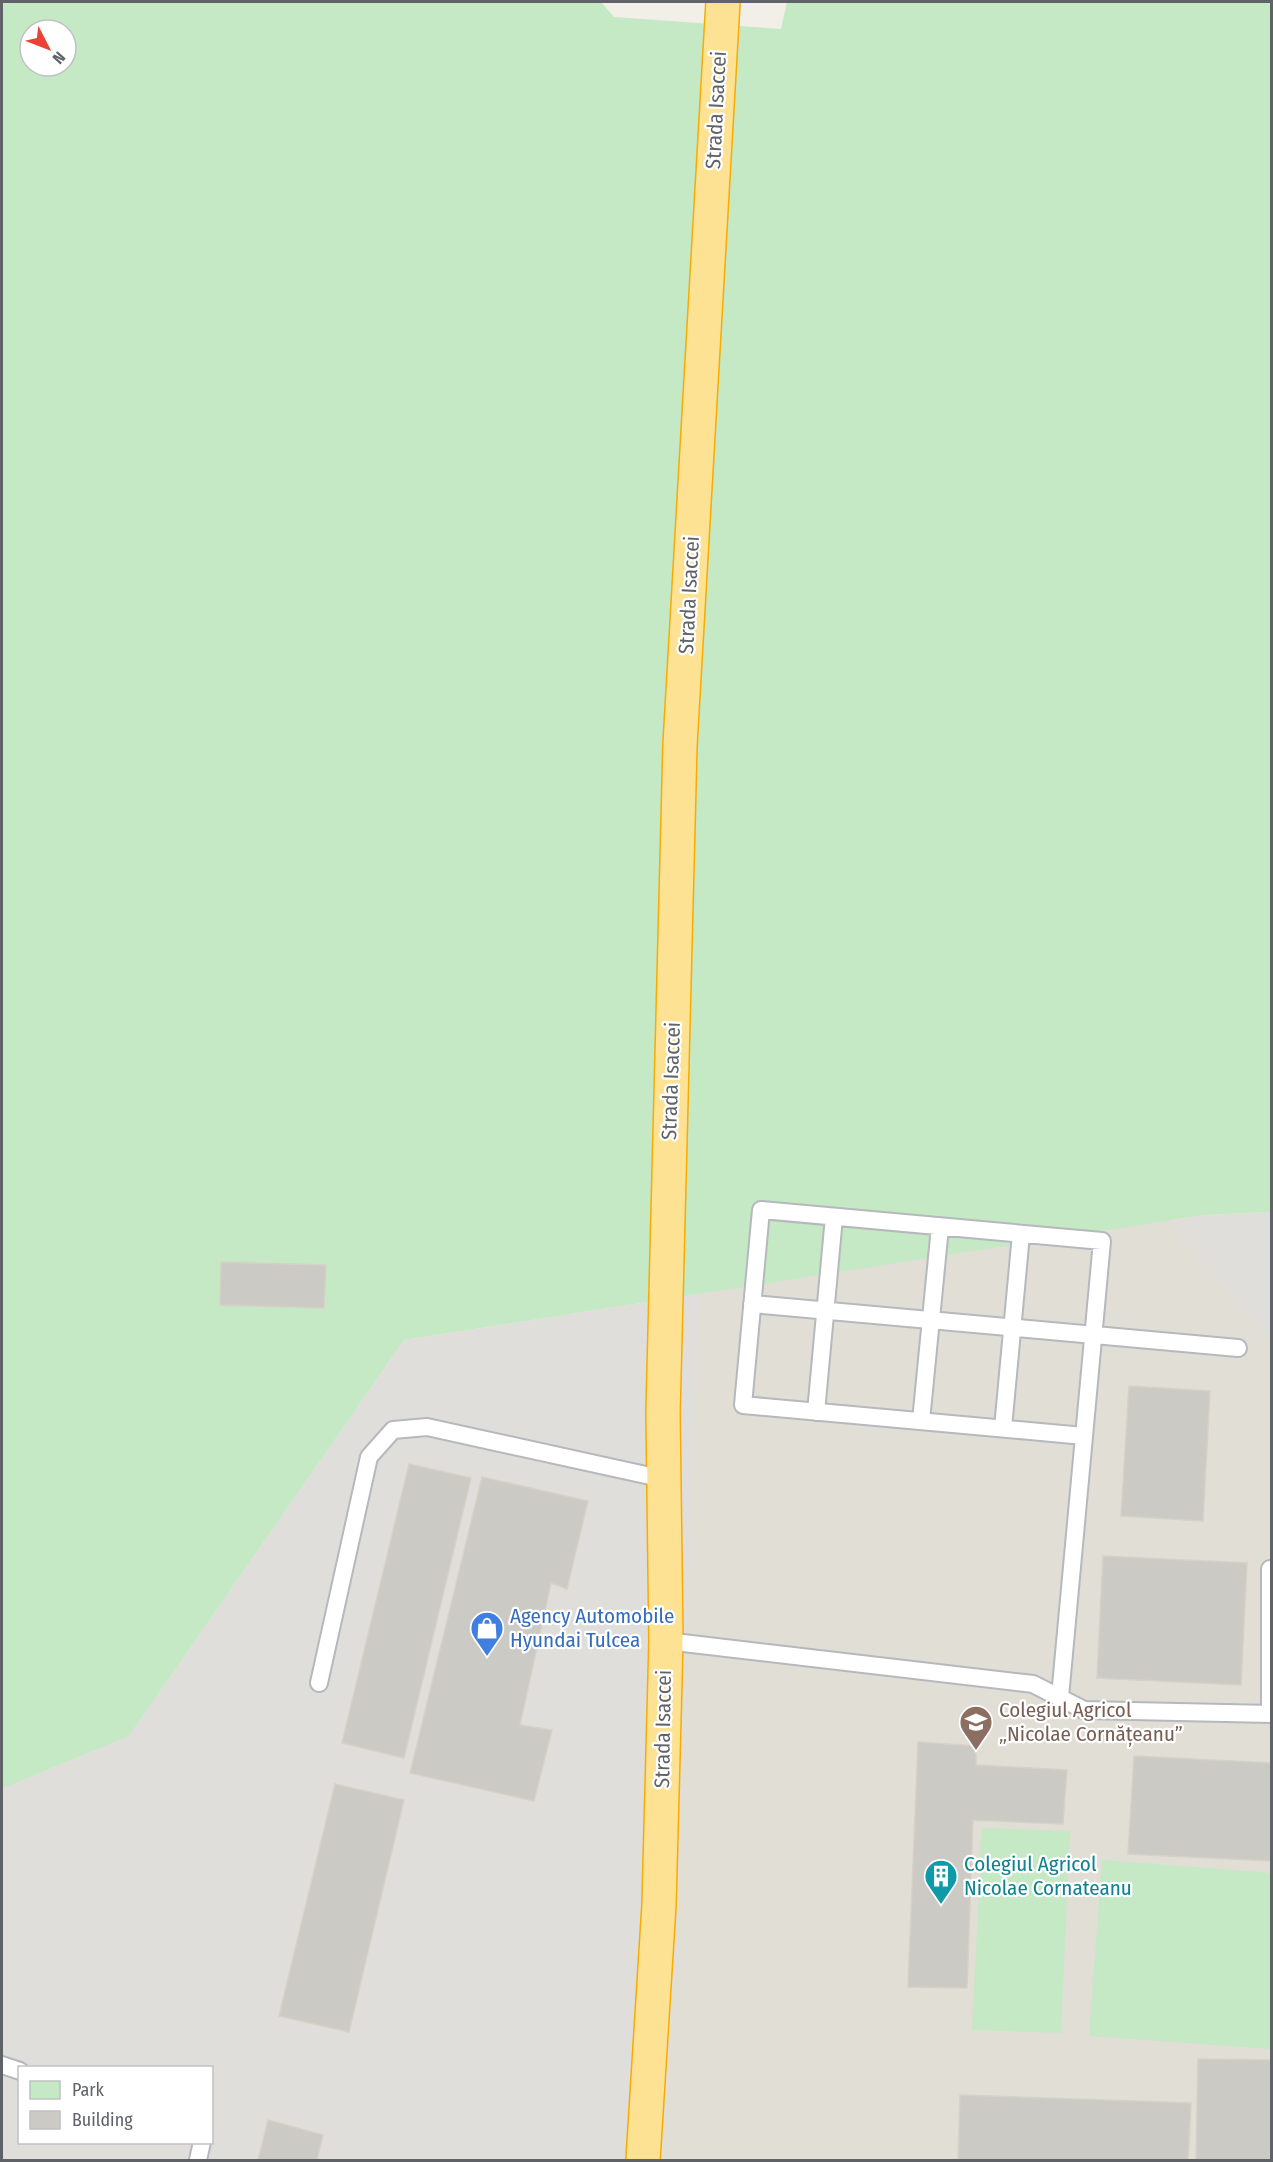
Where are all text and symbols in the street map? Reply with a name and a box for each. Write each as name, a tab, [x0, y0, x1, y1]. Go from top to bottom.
north arrow	[18, 18, 78, 78]
text: N	[49, 48, 69, 68]
street label: Strada Isaccei	[700, 50, 732, 170]
street label: Strada Isaccei	[673, 535, 705, 655]
street label: Strada Isaccei	[656, 1021, 686, 1141]
place label: Agency Automobile Hyundai Tulcea	[510, 1603, 674, 1653]
shop icon: Agency Automobile Hyundai Tulcea	[469, 1610, 505, 1657]
street label: Strada Isaccei	[649, 1670, 677, 1788]
place label: Colegiul Agricol „Nicolae Cornățeanu”	[999, 1697, 1183, 1747]
school or university icon: Colegiul Agricol „Nicolae Cornățeanu”	[958, 1704, 994, 1751]
place label: Colegiul Agricol Nicolae Cornateanu	[964, 1851, 1132, 1901]
building icon: Colegiul Agricol Nicolae Cornateanu	[923, 1858, 959, 1905]
legend	[18, 2066, 213, 2144]
text: Park	[72, 2079, 105, 2101]
text: Building	[72, 2109, 133, 2131]

